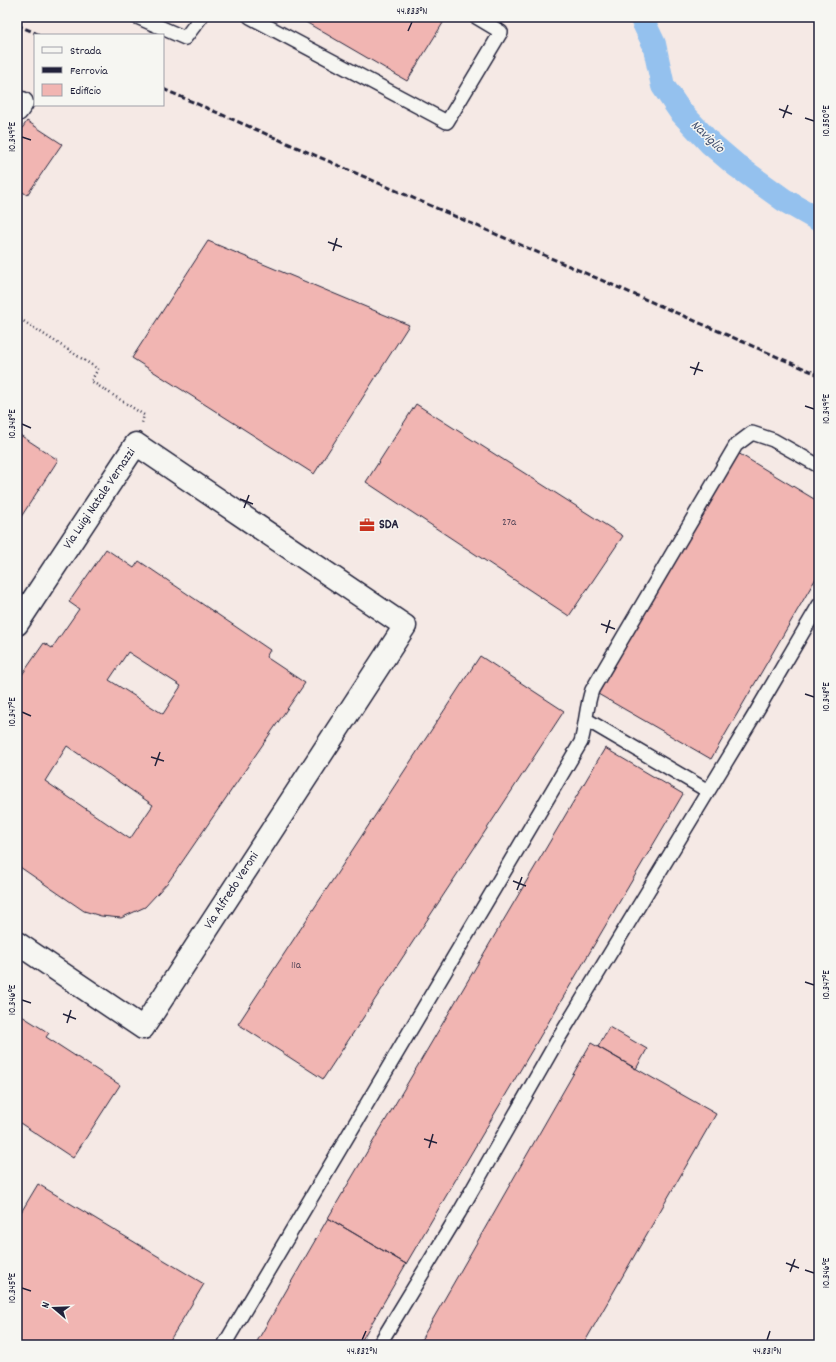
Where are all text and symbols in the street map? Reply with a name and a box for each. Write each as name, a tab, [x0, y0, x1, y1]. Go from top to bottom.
text: 44.833°N	[397, 5, 428, 19]
legend	[34, 34, 164, 106]
text: Strada	[70, 43, 101, 60]
text: Ferrovia	[70, 63, 108, 80]
text: Edificio	[70, 83, 101, 100]
text: 10.350°E	[820, 105, 834, 137]
water label: Naviglio	[686, 116, 729, 159]
text: 10.349°E	[6, 121, 20, 152]
text: 10.349°E	[820, 393, 834, 424]
text: 10.348°E	[6, 409, 20, 439]
street label: Via Luigi Natale Vernazzi	[59, 444, 141, 553]
house number: 27a	[502, 515, 517, 531]
office icon: SDA	[358, 516, 376, 534]
place label: SDA	[379, 516, 399, 535]
text: 10.348°E	[820, 682, 834, 712]
text: 10.347°E	[6, 697, 20, 727]
street label: Via Alfredo Veroni	[200, 848, 264, 933]
house number: 11a	[291, 958, 302, 974]
text: 10.347°E	[820, 970, 834, 1000]
text: 10.346°E	[6, 984, 20, 1015]
text: 10.346°E	[820, 1257, 834, 1288]
text: 10.345°E	[6, 1272, 20, 1303]
north arrow	[34, 1288, 74, 1328]
text: N	[38, 1300, 55, 1311]
text: 44.832°N	[347, 1345, 378, 1359]
text: 44.831°N	[753, 1345, 781, 1359]

